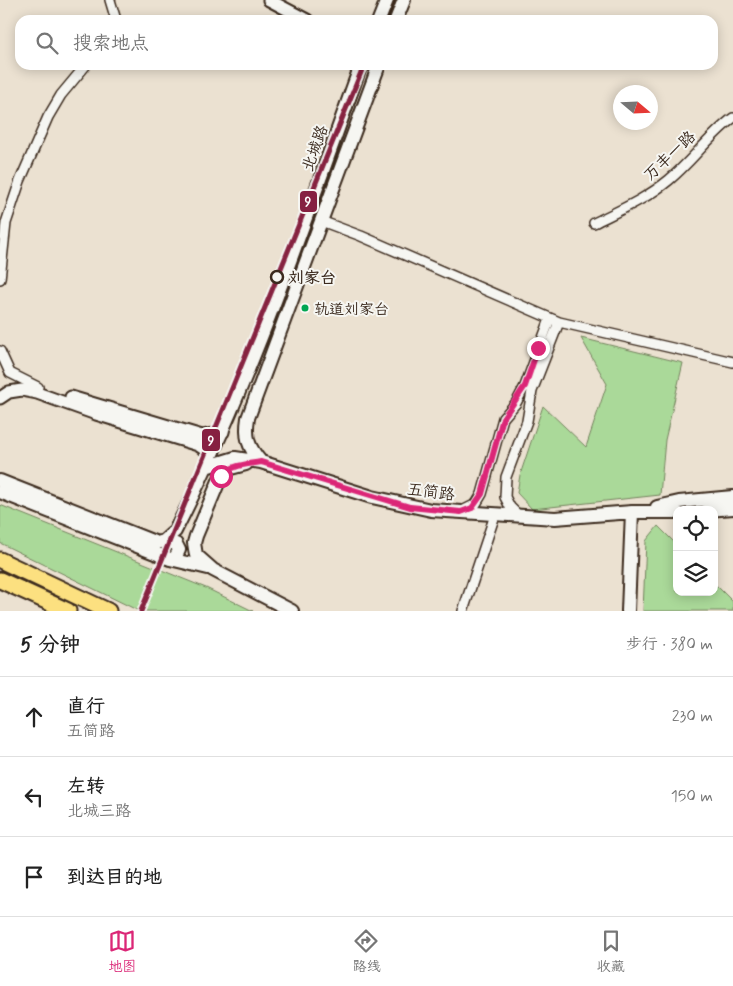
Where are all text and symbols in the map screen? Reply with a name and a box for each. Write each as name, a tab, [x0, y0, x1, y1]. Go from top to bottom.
search box	[15, 15, 718, 70]
icon: search	[33, 29, 61, 57]
text: 搜索地点	[73, 31, 149, 56]
north arrow	[613, 85, 658, 130]
street label: 北城路	[297, 122, 333, 175]
street label: 万丰一路	[639, 127, 701, 186]
line badge: 9	[299, 190, 318, 213]
text: 9	[305, 193, 312, 211]
place label: 刘家台	[288, 268, 336, 289]
marker: 刘家台	[270, 270, 284, 284]
place label: 轨道刘家台	[314, 300, 389, 320]
marker: 轨道刘家台	[300, 303, 310, 313]
route end	[527, 337, 550, 360]
line badge: 9	[201, 428, 221, 452]
text: 9	[208, 432, 215, 450]
route start	[210, 465, 233, 488]
street label: 五简路	[406, 479, 456, 506]
map controls	[673, 506, 718, 596]
button: locate	[673, 506, 718, 551]
button: layers	[673, 551, 718, 596]
text: 5 分钟	[20, 631, 80, 659]
text: 步行 · 380 m	[626, 634, 713, 655]
text: 直行	[67, 694, 105, 719]
icon: ahead	[20, 703, 48, 731]
text: 230 m	[672, 706, 713, 727]
text: 五简路	[67, 721, 115, 742]
text: 左转	[67, 774, 105, 799]
icon: left	[20, 783, 48, 811]
text: 150 m	[671, 786, 713, 807]
text: 北城三路	[67, 801, 131, 822]
icon: arrive	[20, 863, 48, 891]
text: 到达目的地	[67, 865, 162, 890]
tab: 地图	[108, 927, 136, 976]
tab: 路线	[352, 927, 380, 976]
tab: 收藏	[597, 927, 625, 976]

